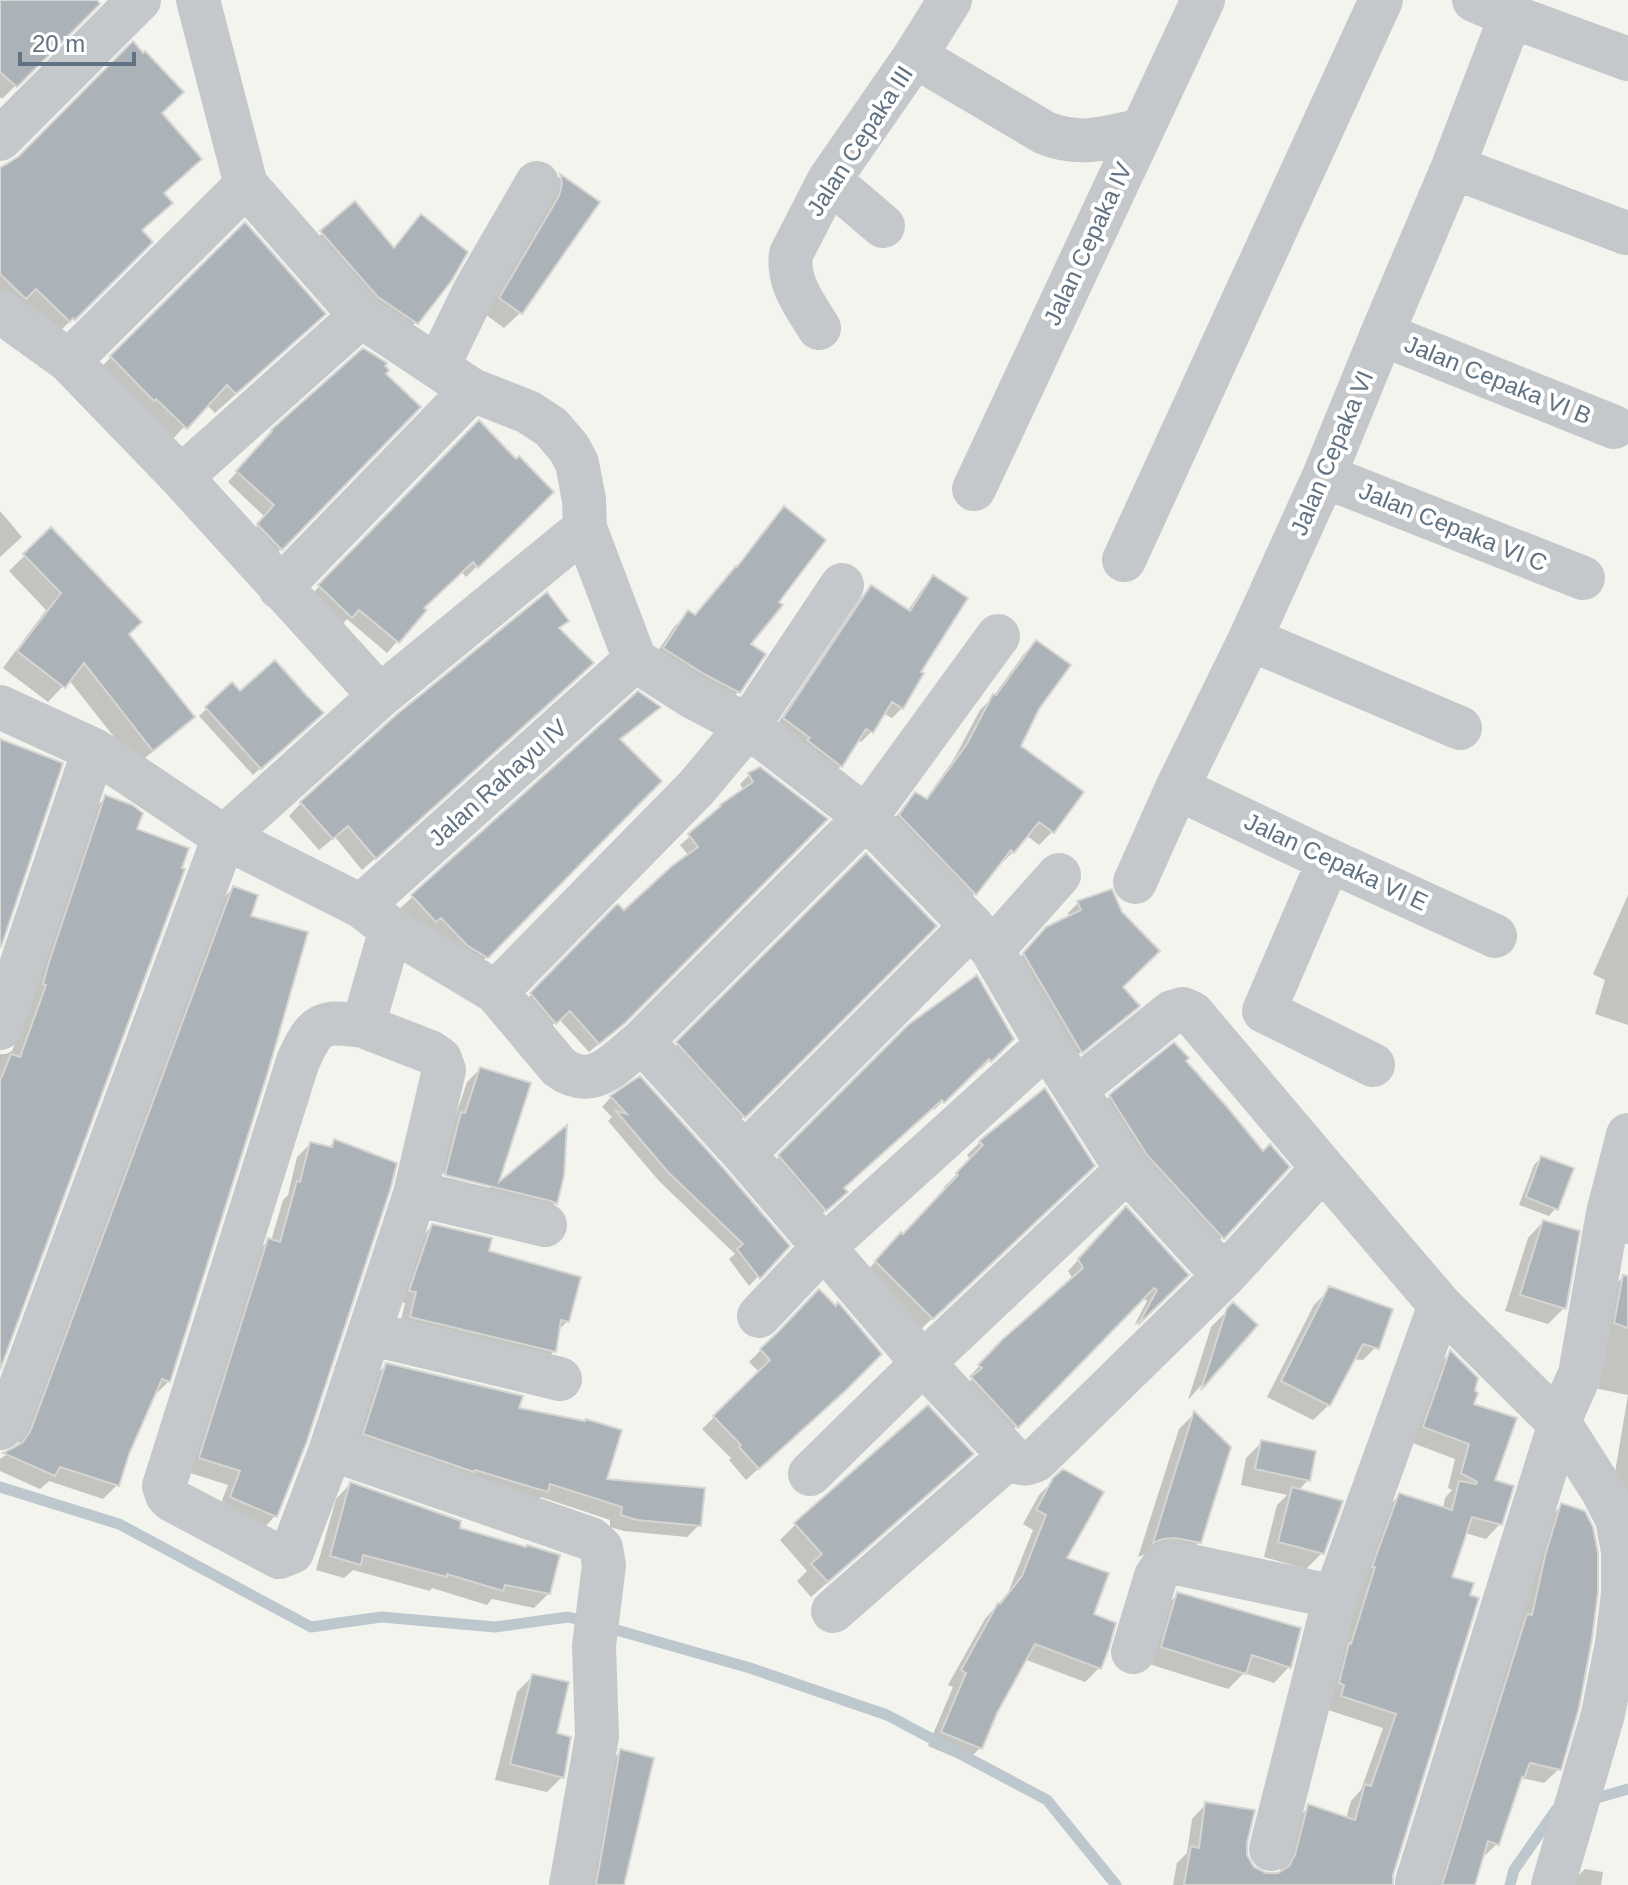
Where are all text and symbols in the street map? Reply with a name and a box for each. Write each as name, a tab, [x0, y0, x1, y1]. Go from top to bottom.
scale bar	[20, 16, 134, 66]
text: 20 m	[32, 30, 85, 57]
street label: Jalan Cepaka III	[801, 61, 918, 221]
street label: Jalan Cepaka IV	[1038, 158, 1137, 329]
street label: Jalan Cepaka VI B	[1401, 330, 1595, 429]
street label: Jalan Cepaka VI	[1285, 366, 1378, 539]
street label: Jalan Cepaka VI C	[1355, 477, 1551, 577]
street label: Jalan Rahayu IV	[423, 714, 572, 852]
street label: Jalan Cepaka VI E	[1240, 807, 1432, 916]

